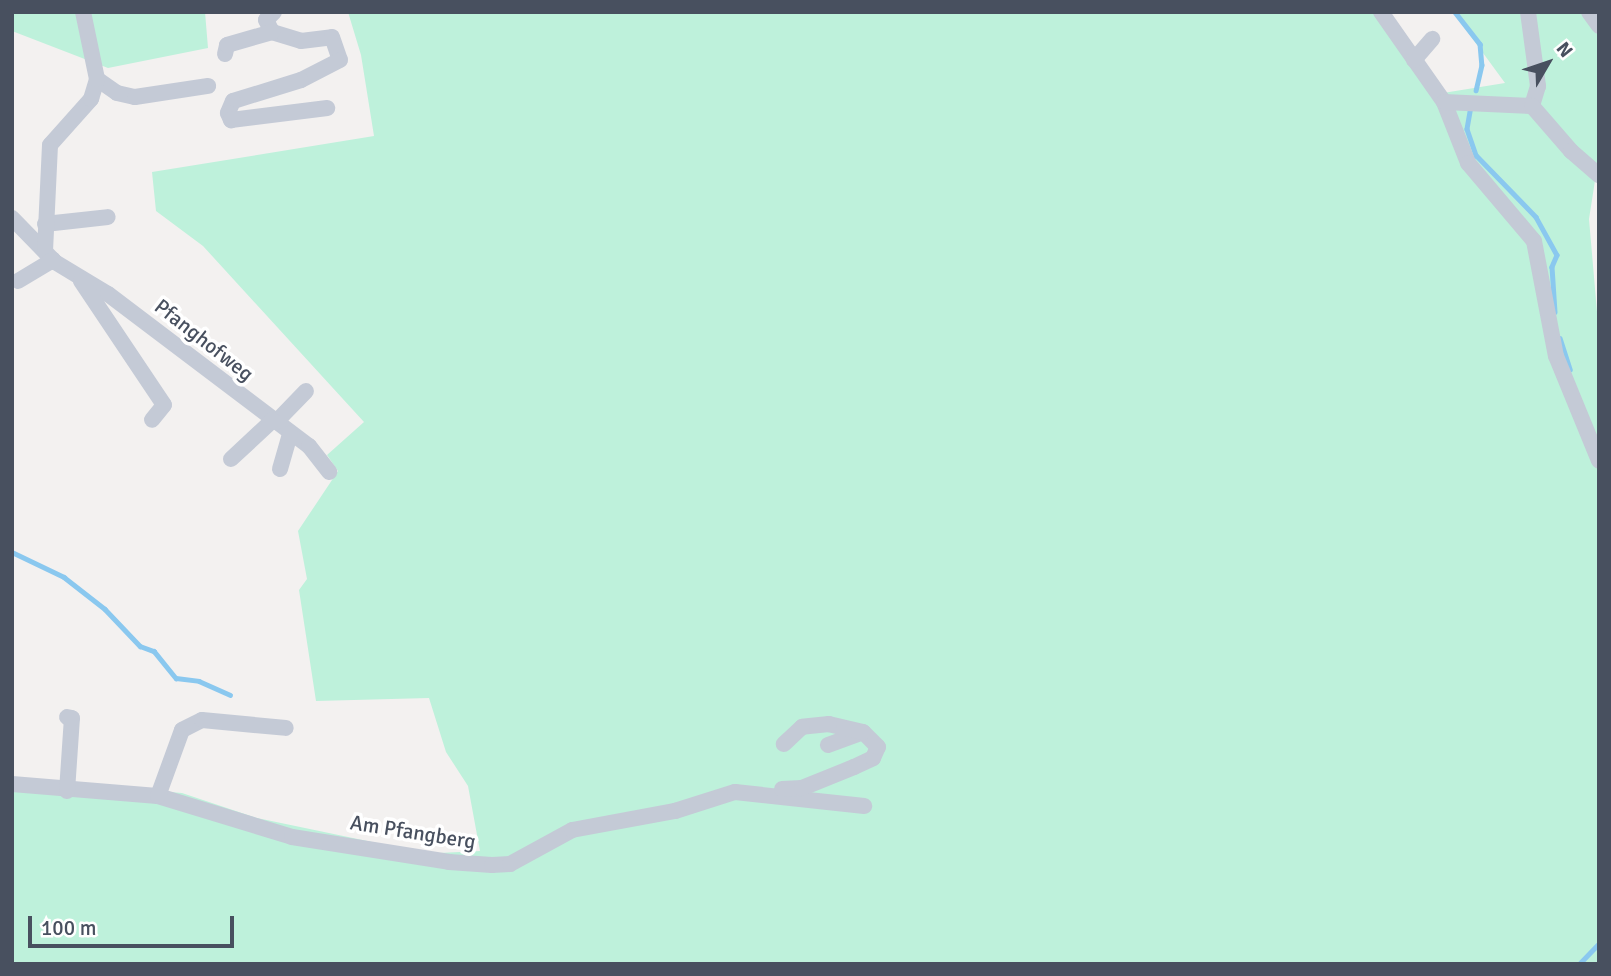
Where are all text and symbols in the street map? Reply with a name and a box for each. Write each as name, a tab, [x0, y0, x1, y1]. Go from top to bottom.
north arrow	[1513, 28, 1583, 98]
text: N	[1551, 37, 1578, 62]
street label: Pfanghofweg	[149, 294, 259, 386]
street label: Am Pfangberg	[348, 810, 478, 854]
scale bar	[32, 902, 238, 946]
text: 100 m	[41, 915, 96, 941]

